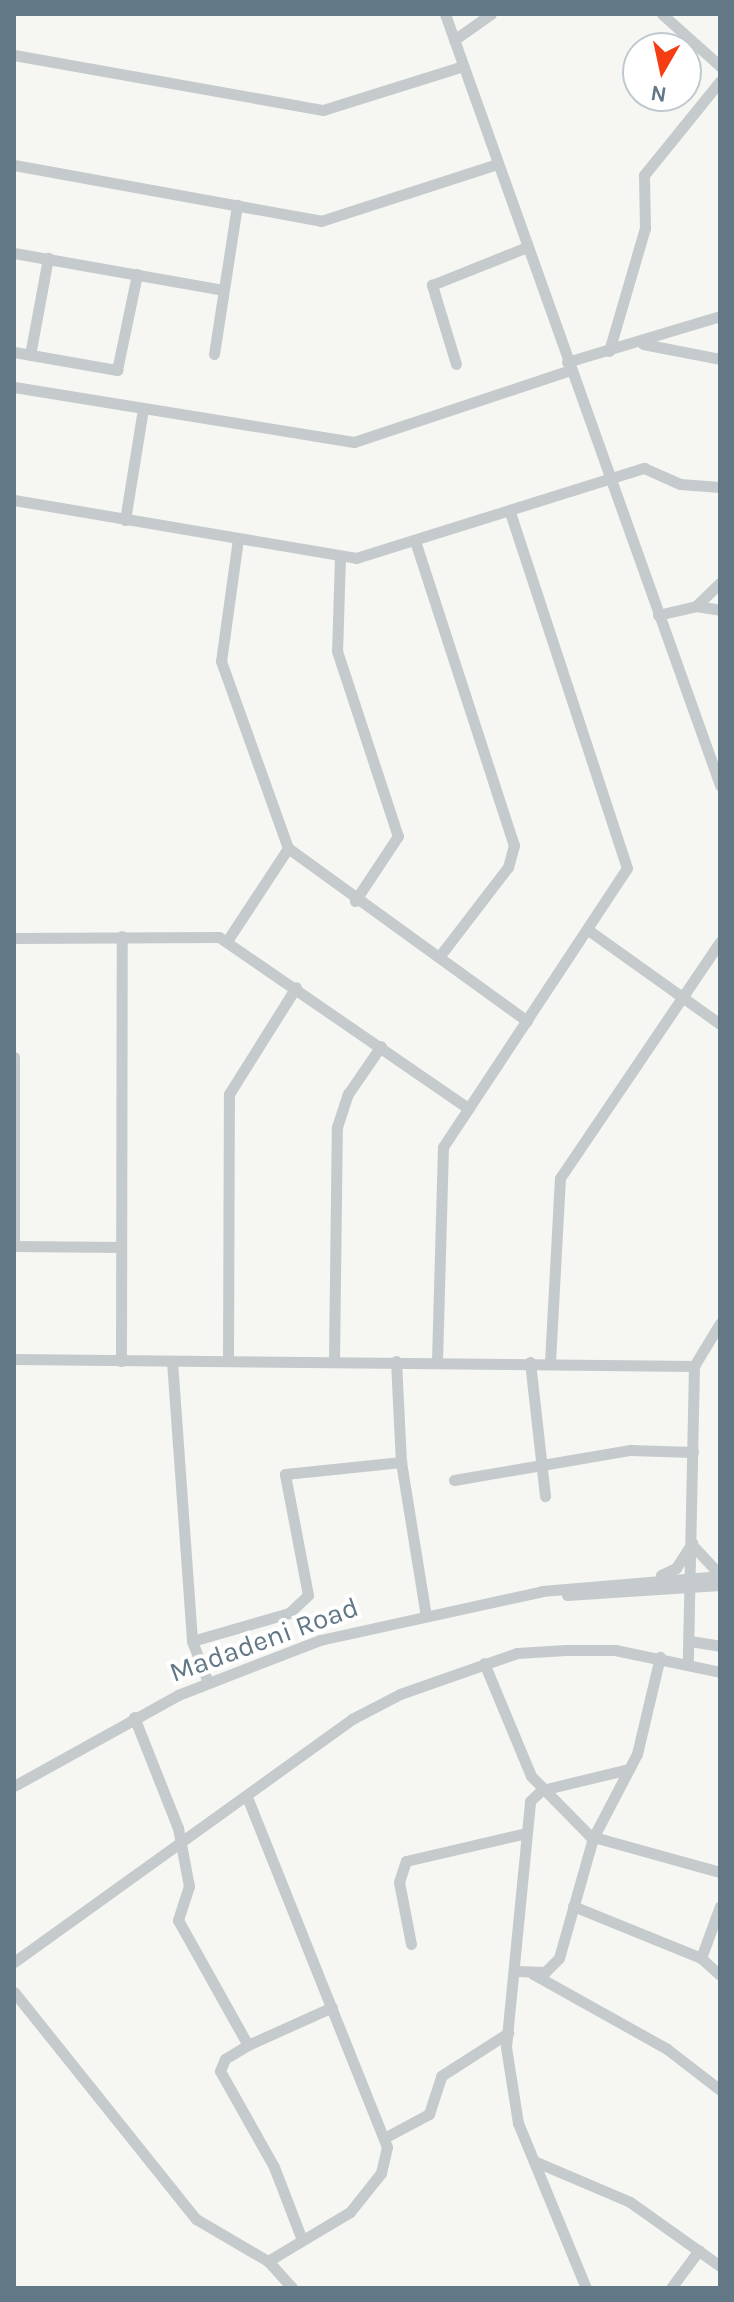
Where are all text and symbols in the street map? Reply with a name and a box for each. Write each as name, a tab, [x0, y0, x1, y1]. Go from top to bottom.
north arrow	[622, 32, 702, 112]
text: N	[649, 80, 668, 108]
street label: Madadeni Road	[165, 1590, 363, 1690]

